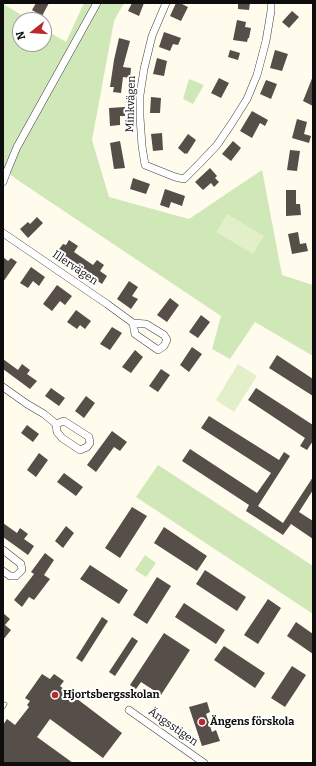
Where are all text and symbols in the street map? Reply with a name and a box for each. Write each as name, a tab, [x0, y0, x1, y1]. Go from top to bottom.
north arrow	[12, 12, 52, 52]
text: N	[14, 29, 28, 41]
street label: Minkvägen	[123, 75, 139, 133]
street label: Illervägen	[50, 248, 100, 288]
place label: Hjortsbergsskolan	[63, 688, 160, 702]
marker: Hjortsbergsskolan	[50, 690, 60, 700]
street label: Ängsstigen	[146, 705, 200, 749]
place label: Ängens förskola	[210, 715, 294, 729]
marker: Ängens förskola	[197, 717, 207, 727]

